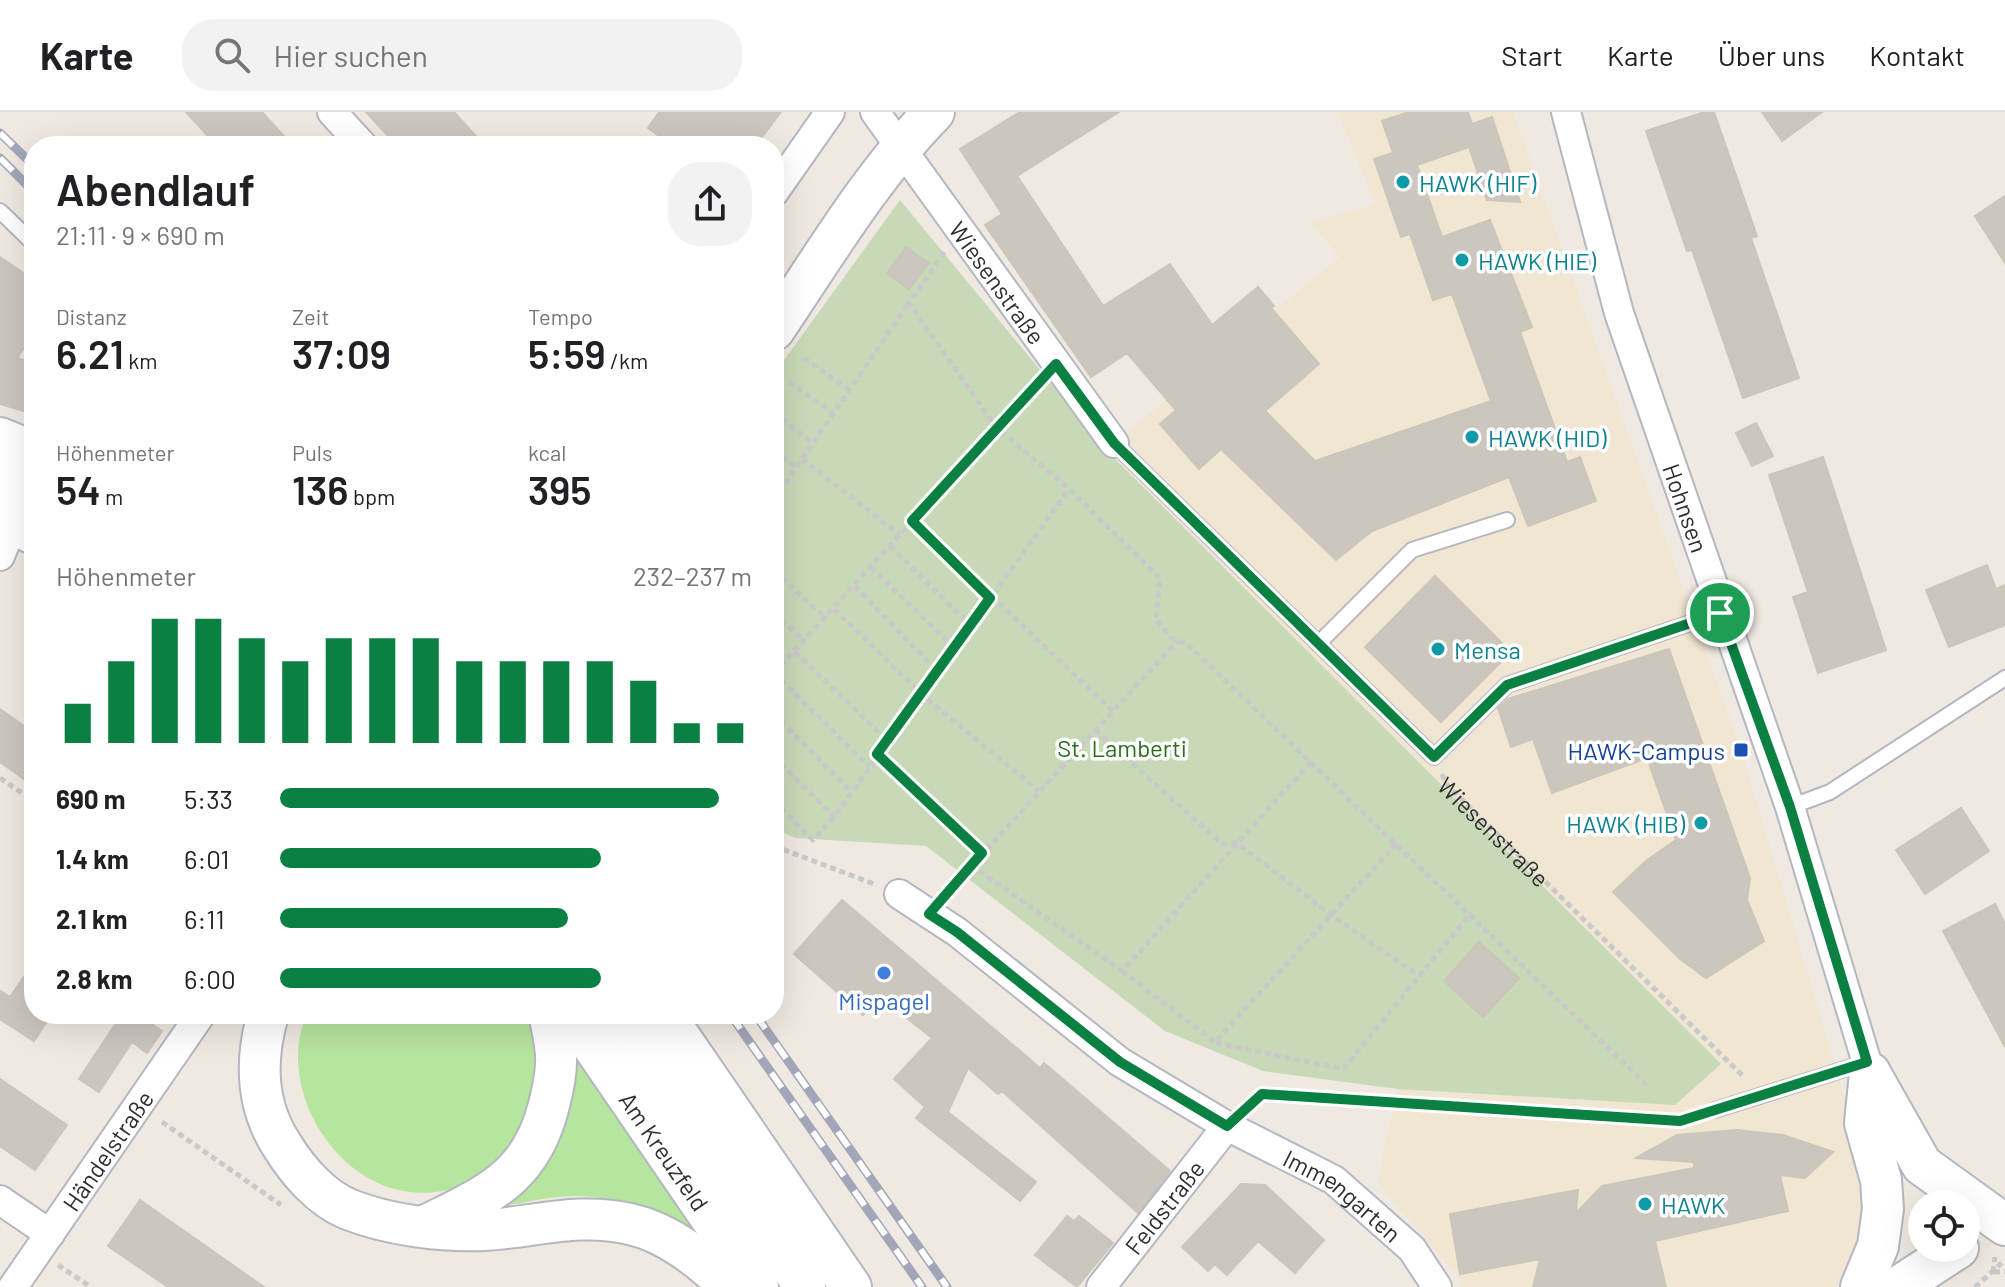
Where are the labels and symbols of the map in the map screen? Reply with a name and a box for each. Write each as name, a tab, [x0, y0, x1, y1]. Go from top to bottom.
place label: HAWK (HIF)	[1419, 168, 1537, 197]
marker: HAWK (HIF)	[1394, 173, 1412, 191]
street label: Wiesenstraße	[944, 215, 1052, 349]
place label: HAWK (HIE)	[1478, 246, 1597, 275]
marker: HAWK (HIE)	[1453, 251, 1471, 269]
place label: HAWK (HID)	[1488, 423, 1607, 452]
marker: HAWK (HID)	[1463, 428, 1481, 446]
street label: Hohnsen	[1658, 460, 1715, 556]
pin	[1686, 579, 1754, 647]
place label: Mensa	[1454, 635, 1521, 664]
marker: Mensa	[1429, 640, 1447, 658]
park label: St. Lamberti	[1057, 733, 1187, 762]
place label: HAWK-Campus	[1567, 736, 1725, 765]
marker: HAWK-Campus	[1732, 741, 1750, 759]
street label: Wiesenstraße	[1432, 770, 1556, 892]
place label: HAWK (HIB)	[1566, 809, 1686, 838]
marker: HAWK (HIB)	[1692, 814, 1710, 832]
marker: Mispagel	[875, 964, 893, 982]
place label: Mispagel	[838, 986, 930, 1015]
street label: Händelstraße	[56, 1085, 159, 1216]
street label: Am Kreuzfeld	[614, 1086, 716, 1216]
street label: Immengarten	[1279, 1143, 1408, 1248]
street label: Feldstraße	[1118, 1154, 1210, 1260]
place label: HAWK	[1661, 1190, 1726, 1219]
marker: HAWK	[1636, 1195, 1654, 1213]

